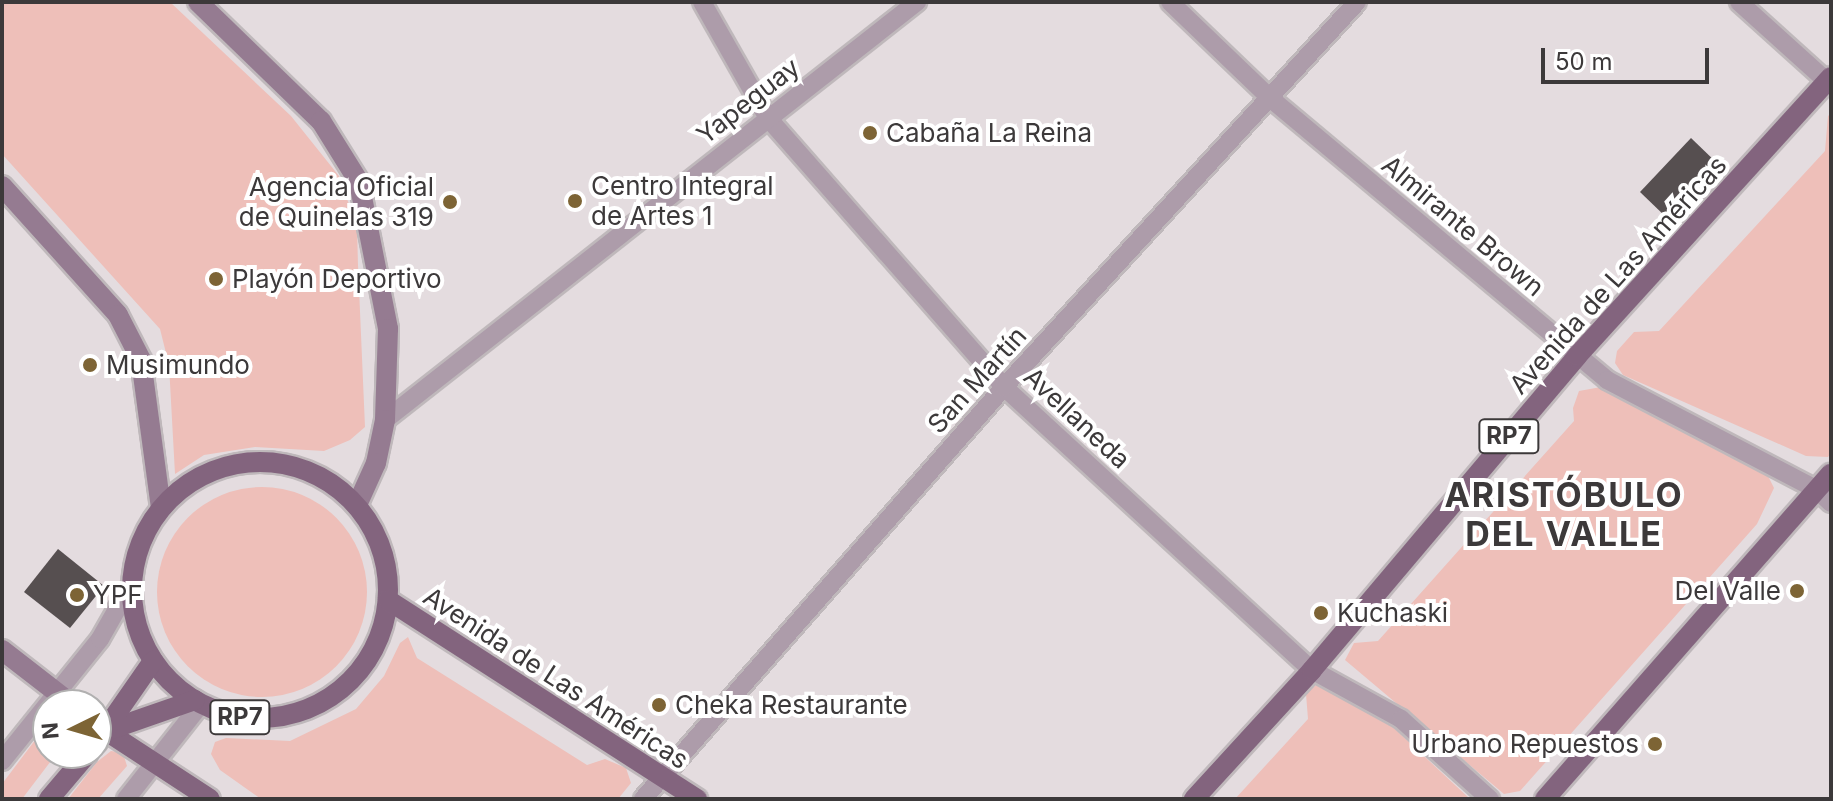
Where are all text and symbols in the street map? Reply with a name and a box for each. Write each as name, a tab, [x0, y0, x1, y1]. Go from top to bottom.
scale bar	[1545, 32, 1713, 82]
text: 50 m	[1555, 47, 1613, 76]
street label: Yapeguay	[690, 51, 806, 151]
place label: Cabaña La Reina	[886, 117, 1092, 149]
marker: Cabaña La Reina	[861, 124, 879, 142]
street label: Almirante Brown	[1376, 149, 1550, 303]
street label: Avenida de Las Américas	[1503, 150, 1733, 400]
place label: Centro Integral de Artes 1	[591, 170, 774, 232]
place label: Agencia Oficial de Quinelas 319	[239, 171, 434, 232]
marker: Centro Integral de Artes 1	[566, 192, 584, 210]
marker: Agencia Oficial de Quinelas 319	[441, 193, 459, 211]
place label: Playón Deportivo	[232, 263, 442, 295]
marker: Playón Deportivo	[207, 270, 225, 288]
street label: San Martín	[921, 320, 1033, 440]
place label: Musimundo	[106, 349, 250, 381]
marker: Musimundo	[81, 356, 99, 374]
street label: Avellaneda	[1017, 361, 1137, 475]
road number: RP7	[1477, 416, 1541, 456]
district label: ARISTÓBULO DEL VALLE	[1444, 474, 1684, 554]
place label: Del Valle	[1674, 575, 1781, 607]
place label: YPF	[93, 579, 143, 611]
street label: Avenida de Las Américas	[418, 581, 694, 775]
marker: Del Valle	[1788, 582, 1806, 600]
marker: YPF	[68, 586, 86, 604]
place label: Kuchaski	[1337, 597, 1448, 629]
marker: Kuchaski	[1312, 604, 1330, 622]
north arrow	[32, 689, 112, 769]
place label: Cheka Restaurante	[675, 689, 908, 721]
marker: Cheka Restaurante	[650, 696, 668, 714]
road number: RP7	[208, 697, 272, 737]
text: N	[36, 721, 64, 740]
place label: Urbano Repuestos	[1411, 728, 1639, 760]
marker: Urbano Repuestos	[1646, 735, 1664, 753]

